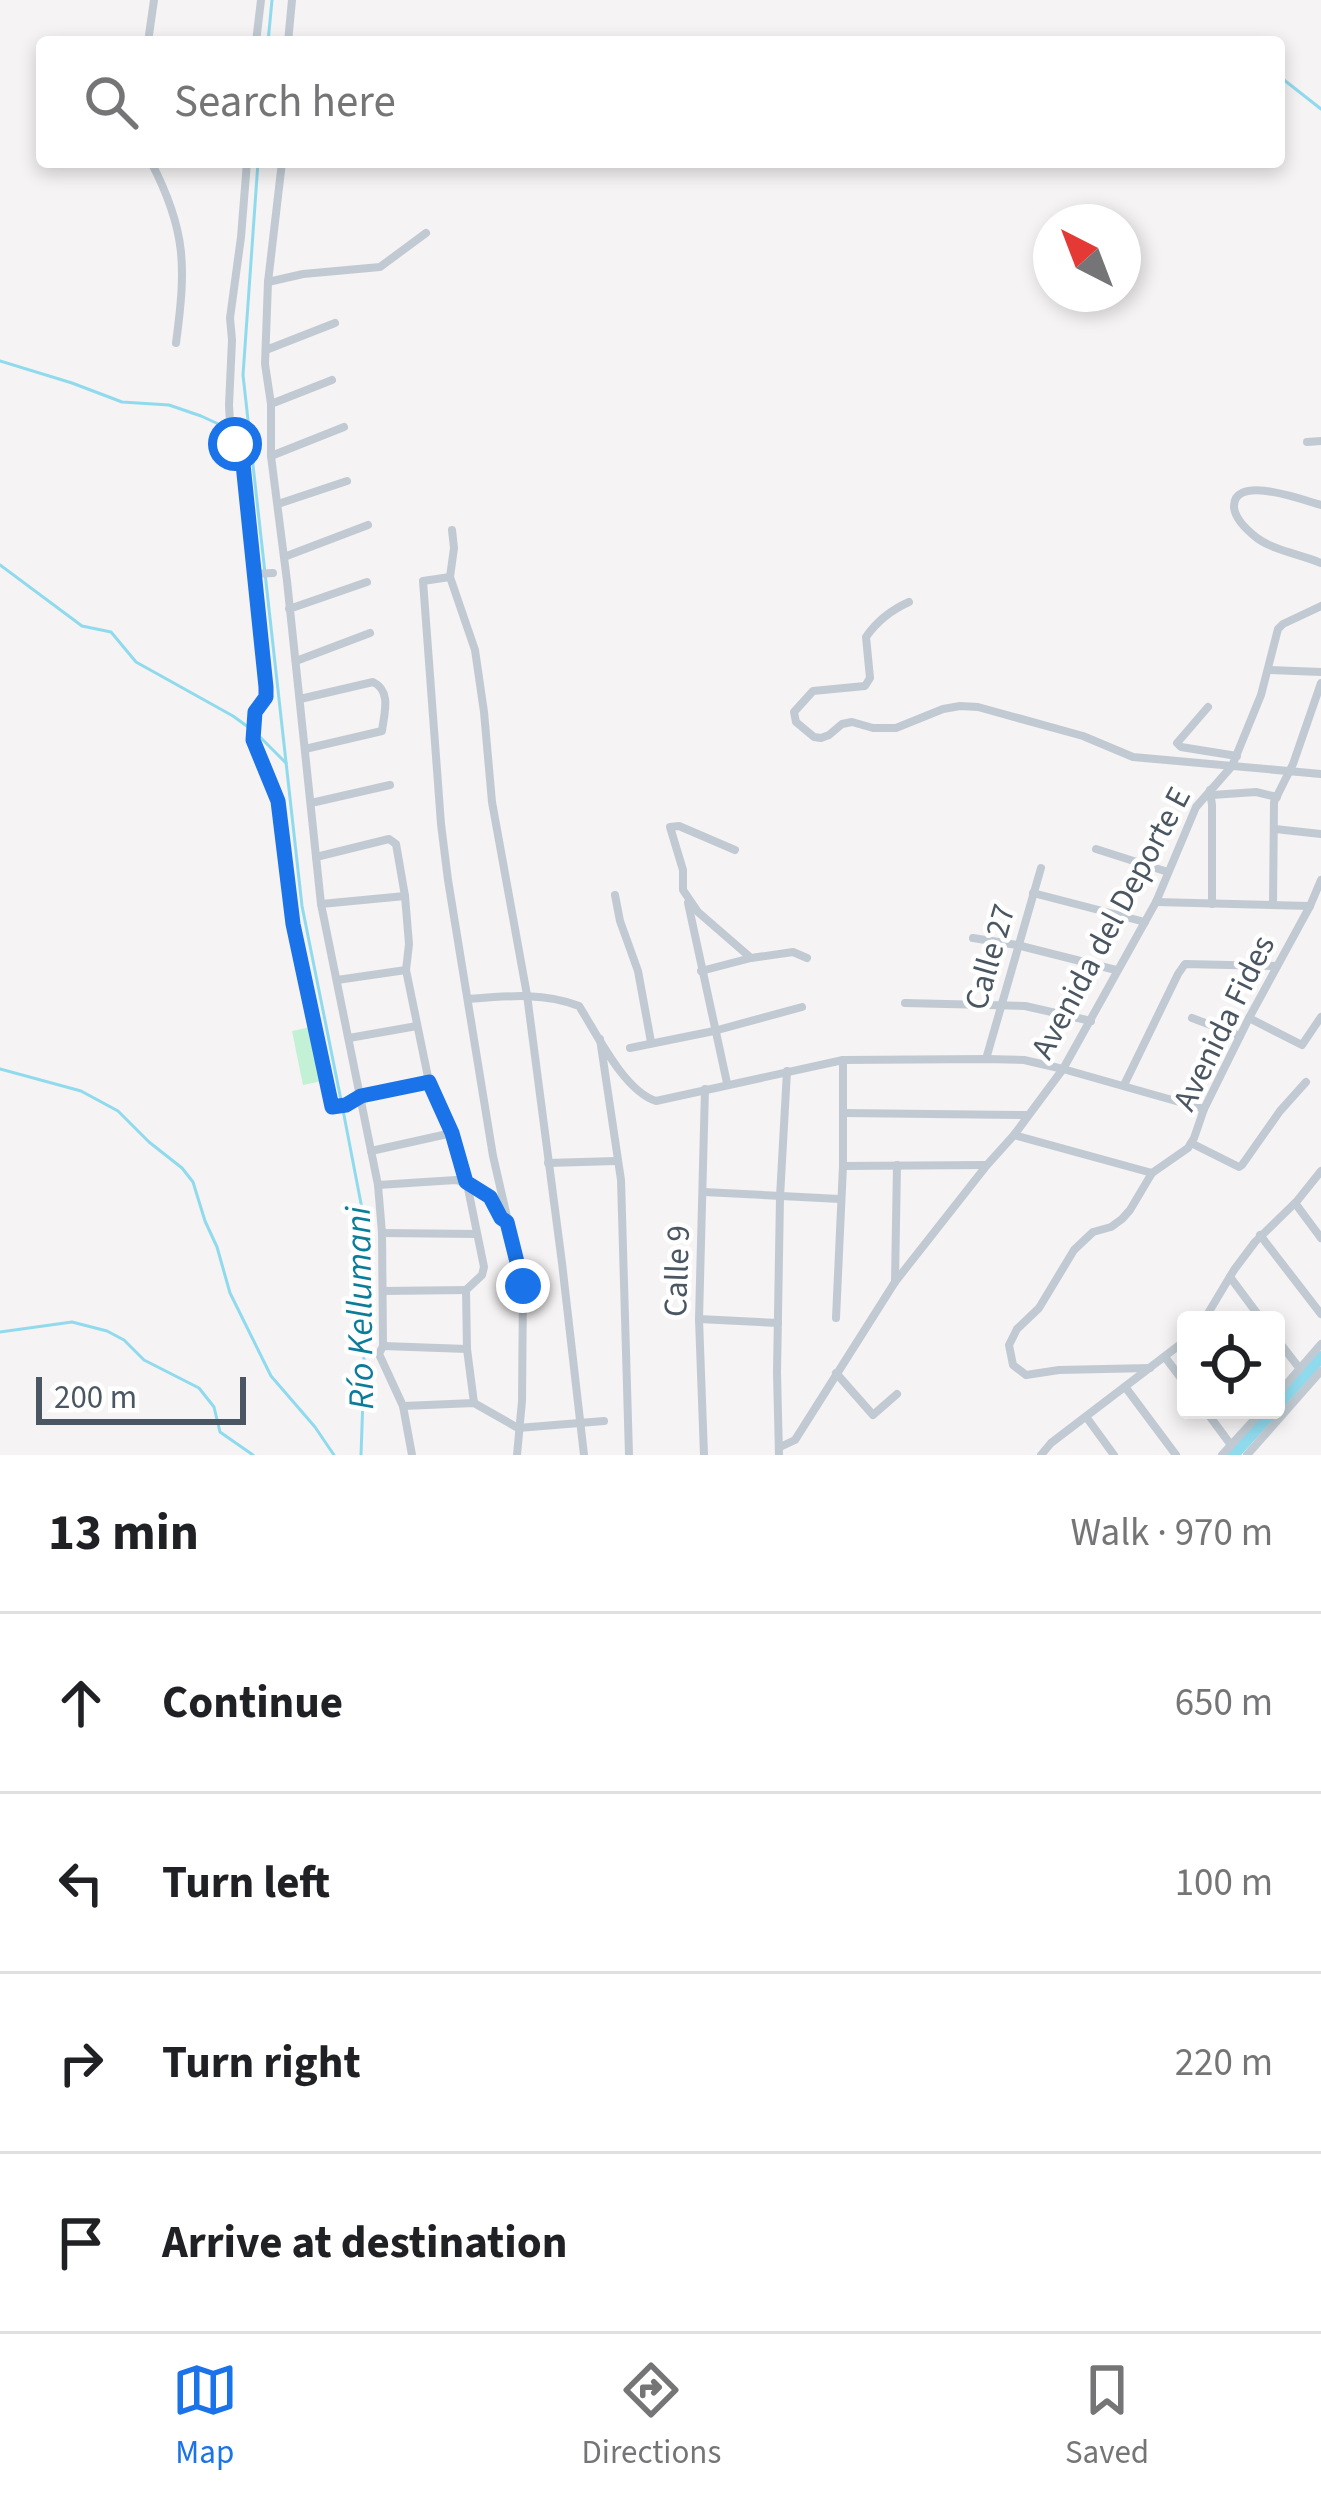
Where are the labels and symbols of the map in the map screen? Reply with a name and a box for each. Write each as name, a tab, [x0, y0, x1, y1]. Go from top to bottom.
north arrow	[1033, 204, 1141, 312]
route start	[208, 417, 262, 471]
street label: Avenida del Deporte E	[1019, 779, 1203, 1067]
street label: Calle 27	[953, 899, 1027, 1015]
street label: Avenida Fides	[1161, 927, 1287, 1119]
water label: Río Kellumani	[333, 1205, 387, 1410]
street label: Calle 9	[652, 1224, 702, 1318]
route end	[496, 1259, 550, 1313]
scale bar	[36, 1371, 246, 1424]

